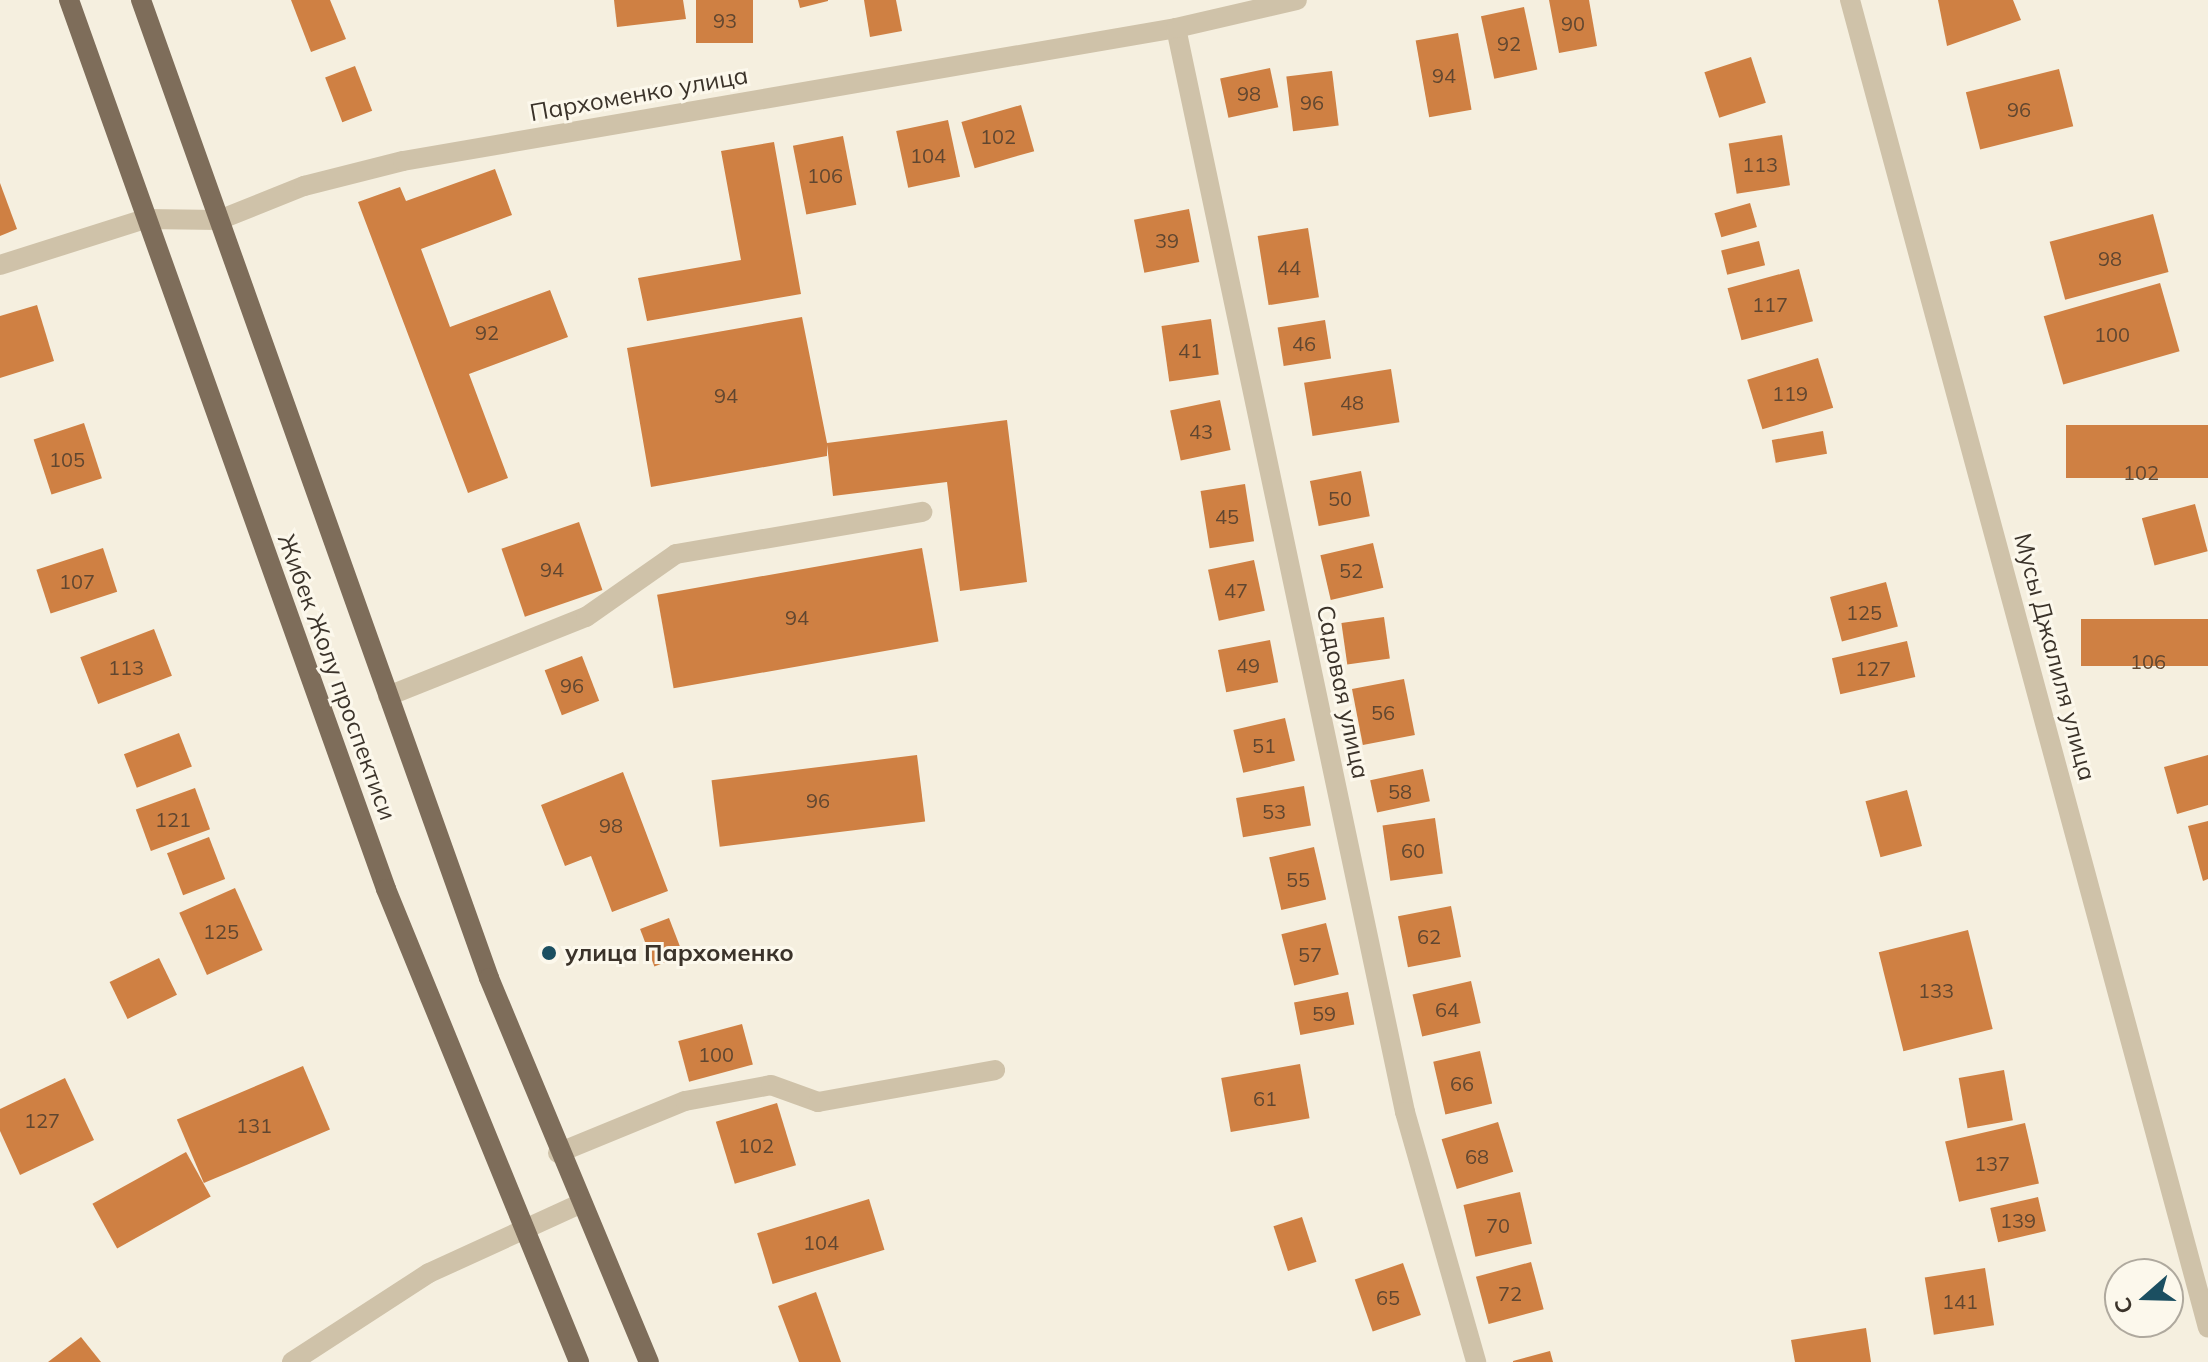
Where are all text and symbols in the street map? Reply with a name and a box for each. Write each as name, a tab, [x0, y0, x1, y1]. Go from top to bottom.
house number: 93	[713, 8, 737, 32]
house number: 90	[1561, 11, 1585, 35]
house number: 92	[1497, 31, 1521, 55]
street label: Пархоменко улица	[528, 61, 750, 127]
house number: 94	[1432, 63, 1456, 87]
house number: 98	[1237, 81, 1261, 105]
house number: 96	[1300, 90, 1324, 114]
house number: 96	[2007, 97, 2031, 121]
house number: 102	[980, 124, 1016, 148]
house number: 104	[910, 143, 946, 167]
house number: 113	[1742, 152, 1778, 176]
house number: 106	[807, 163, 843, 187]
house number: 39	[1155, 228, 1179, 252]
house number: 98	[2098, 246, 2122, 270]
house number: 44	[1277, 255, 1301, 279]
house number: 117	[1752, 292, 1788, 316]
house number: 92	[475, 320, 499, 344]
house number: 100	[2094, 322, 2130, 346]
house number: 46	[1292, 331, 1316, 355]
house number: 41	[1178, 338, 1202, 362]
house number: 119	[1772, 381, 1808, 405]
house number: 94	[714, 383, 738, 407]
house number: 48	[1340, 390, 1364, 414]
house number: 43	[1189, 419, 1213, 443]
house number: 105	[49, 447, 85, 471]
house number: 102	[2123, 460, 2159, 484]
house number: 50	[1328, 486, 1352, 510]
house number: 45	[1215, 504, 1239, 528]
street label: Жибек Жолу проспектиси	[272, 530, 402, 824]
street label: Мусы Джалиля улица	[2008, 530, 2102, 784]
house number: 94	[540, 557, 564, 581]
house number: 52	[1339, 558, 1363, 582]
house number: 107	[59, 569, 95, 593]
house number: 47	[1224, 578, 1248, 602]
house number: 125	[1846, 600, 1882, 624]
street label: Садовая улица	[1311, 603, 1375, 781]
house number: 94	[785, 605, 809, 629]
house number: 106	[2130, 649, 2166, 673]
house number: 49	[1236, 653, 1260, 677]
house number: 113	[108, 655, 144, 679]
house number: 127	[1855, 656, 1891, 680]
house number: 96	[560, 673, 584, 697]
house number: 56	[1371, 700, 1395, 724]
house number: 51	[1252, 733, 1276, 757]
house number: 58	[1388, 779, 1412, 803]
house number: 96	[806, 788, 830, 812]
house number: 53	[1262, 799, 1286, 823]
house number: 121	[155, 807, 191, 831]
house number: 98	[599, 813, 623, 837]
house number: 60	[1401, 838, 1425, 862]
house number: 55	[1286, 867, 1310, 891]
house number: 125	[203, 919, 239, 943]
house number: 62	[1417, 924, 1441, 948]
place label: улица Пархоменко	[565, 939, 794, 967]
house number: 57	[1298, 942, 1322, 966]
marker: улица Пархоменко	[540, 944, 558, 962]
house number: 133	[1918, 978, 1954, 1002]
house number: 64	[1435, 997, 1459, 1021]
house number: 59	[1312, 1001, 1336, 1025]
house number: 100	[698, 1042, 734, 1066]
house number: 66	[1450, 1071, 1474, 1095]
house number: 61	[1253, 1086, 1277, 1110]
house number: 127	[24, 1108, 60, 1132]
house number: 131	[236, 1113, 272, 1137]
house number: 102	[738, 1133, 774, 1157]
house number: 68	[1465, 1144, 1489, 1168]
house number: 137	[1974, 1151, 2010, 1175]
house number: 139	[2000, 1208, 2036, 1232]
house number: 70	[1486, 1213, 1510, 1237]
house number: 104	[803, 1230, 839, 1254]
north arrow	[2104, 1258, 2184, 1338]
house number: 72	[1498, 1281, 1522, 1305]
house number: 65	[1376, 1285, 1400, 1309]
house number: 141	[1942, 1289, 1978, 1313]
text: С	[2108, 1294, 2139, 1317]

